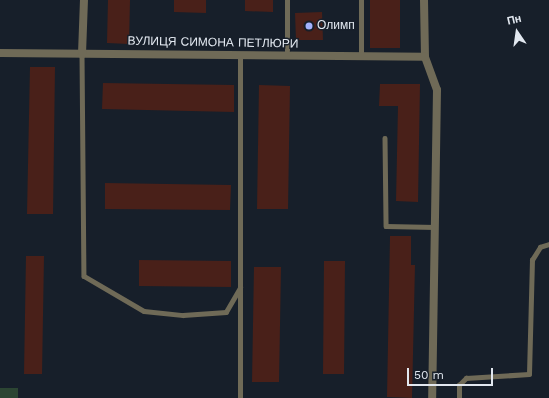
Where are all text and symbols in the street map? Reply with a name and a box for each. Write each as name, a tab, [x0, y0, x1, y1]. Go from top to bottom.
north arrow	[497, 12, 537, 52]
text: Пн	[506, 12, 523, 28]
place label: Олимп	[317, 19, 355, 33]
marker: Олимп	[304, 21, 314, 31]
street label: ВУЛИЦЯ СИМОНА ПЕТЛЮРИ	[128, 34, 298, 52]
scale bar	[409, 360, 495, 386]
text: 50 m	[414, 368, 444, 382]

